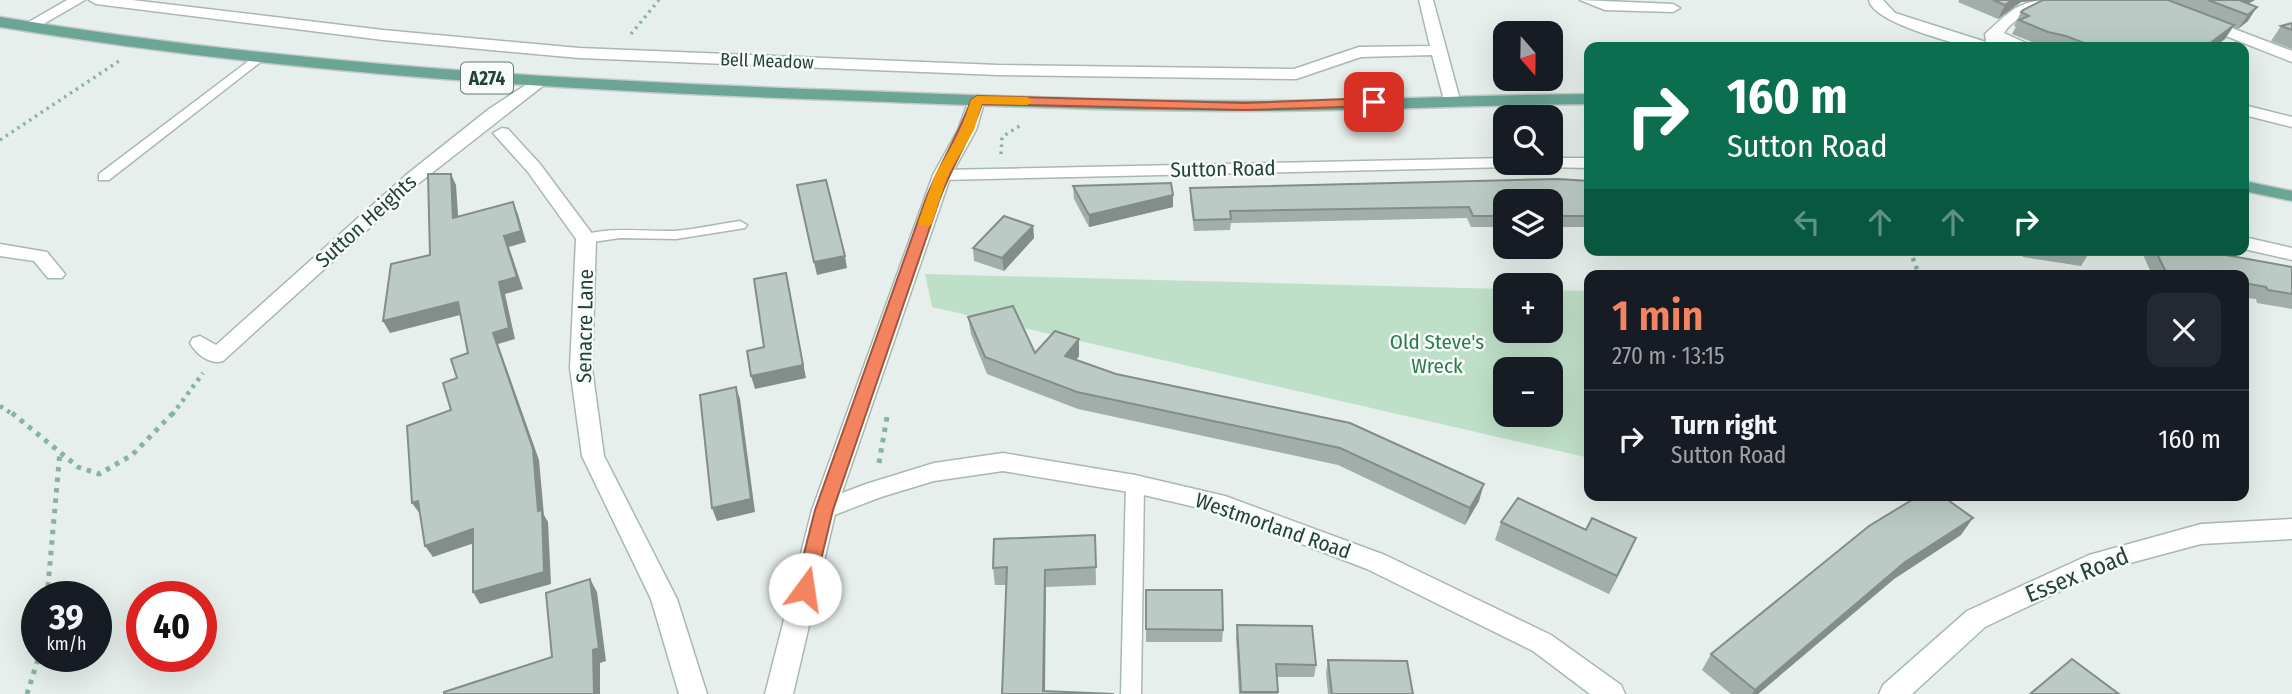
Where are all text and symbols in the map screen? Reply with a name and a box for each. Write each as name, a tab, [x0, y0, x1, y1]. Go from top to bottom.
north arrow	[1493, 21, 1563, 91]
map controls	[1493, 21, 1563, 427]
street label: Bell Meadow	[720, 48, 814, 74]
road number: A274	[461, 62, 513, 94]
text: 160 m	[1727, 67, 1848, 126]
icon: right	[1612, 70, 1703, 161]
pin	[1344, 72, 1404, 132]
icon: arrive	[1355, 83, 1393, 121]
button: search	[1493, 105, 1563, 175]
text: Sutton Road	[1727, 127, 1888, 165]
street label: Sutton Road	[1170, 155, 1276, 183]
street label: Sutton Heights	[310, 169, 422, 273]
button: layers	[1493, 189, 1563, 259]
icon: left	[1788, 203, 1826, 241]
icon: ahead	[1861, 203, 1899, 241]
icon: ahead	[1934, 203, 1972, 241]
icon: right	[2007, 203, 2045, 241]
street label: Senacre Lane	[571, 269, 599, 383]
button: +	[1493, 273, 1563, 343]
text: 1 min	[1612, 291, 1703, 341]
button: close	[2147, 293, 2221, 367]
park label: Old Steve's Wreck	[1390, 329, 1484, 379]
text: 270 m · 13:15	[1612, 342, 1725, 370]
button: −	[1493, 357, 1563, 427]
text: Turn right	[1671, 410, 1777, 441]
icon: right	[1612, 420, 1650, 458]
text: 160 m	[2158, 424, 2221, 455]
text: Sutton Road	[1671, 441, 1786, 469]
street label: Westmorland Road	[1192, 487, 1354, 565]
street label: Essex Road	[2021, 542, 2133, 608]
position arrow	[768, 552, 842, 626]
speed limit sign: 40	[126, 581, 217, 672]
text: 39	[49, 596, 84, 638]
text: km/h	[46, 633, 87, 655]

